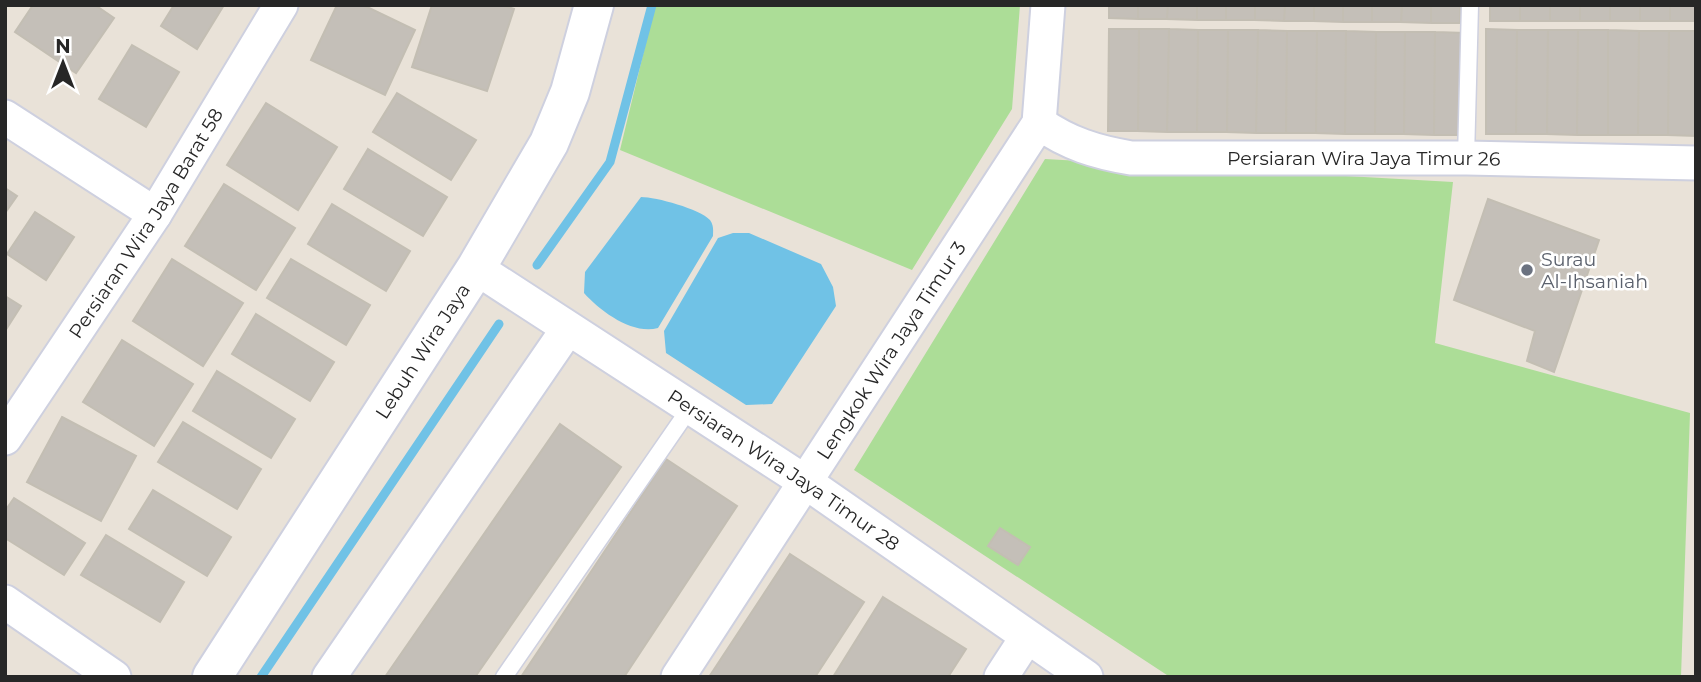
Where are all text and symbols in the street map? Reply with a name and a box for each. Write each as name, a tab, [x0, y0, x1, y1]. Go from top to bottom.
north arrow	[28, 28, 98, 98]
text: N	[55, 35, 71, 58]
street label: Persiaran Wira Jaya Barat 58	[64, 104, 228, 342]
street label: Persiaran Wira Jaya Timur 26	[1227, 146, 1501, 170]
street label: Lengkok Wira Jaya Timur 3	[812, 237, 970, 464]
place label: Surau Al-Ihsaniah	[1541, 248, 1648, 293]
marker: Surau Al-Ihsaniah	[1519, 262, 1535, 278]
street label: Lebuh Wira Jaya	[370, 279, 475, 423]
street label: Persiaran Wira Jaya Timur 28	[663, 384, 904, 555]

